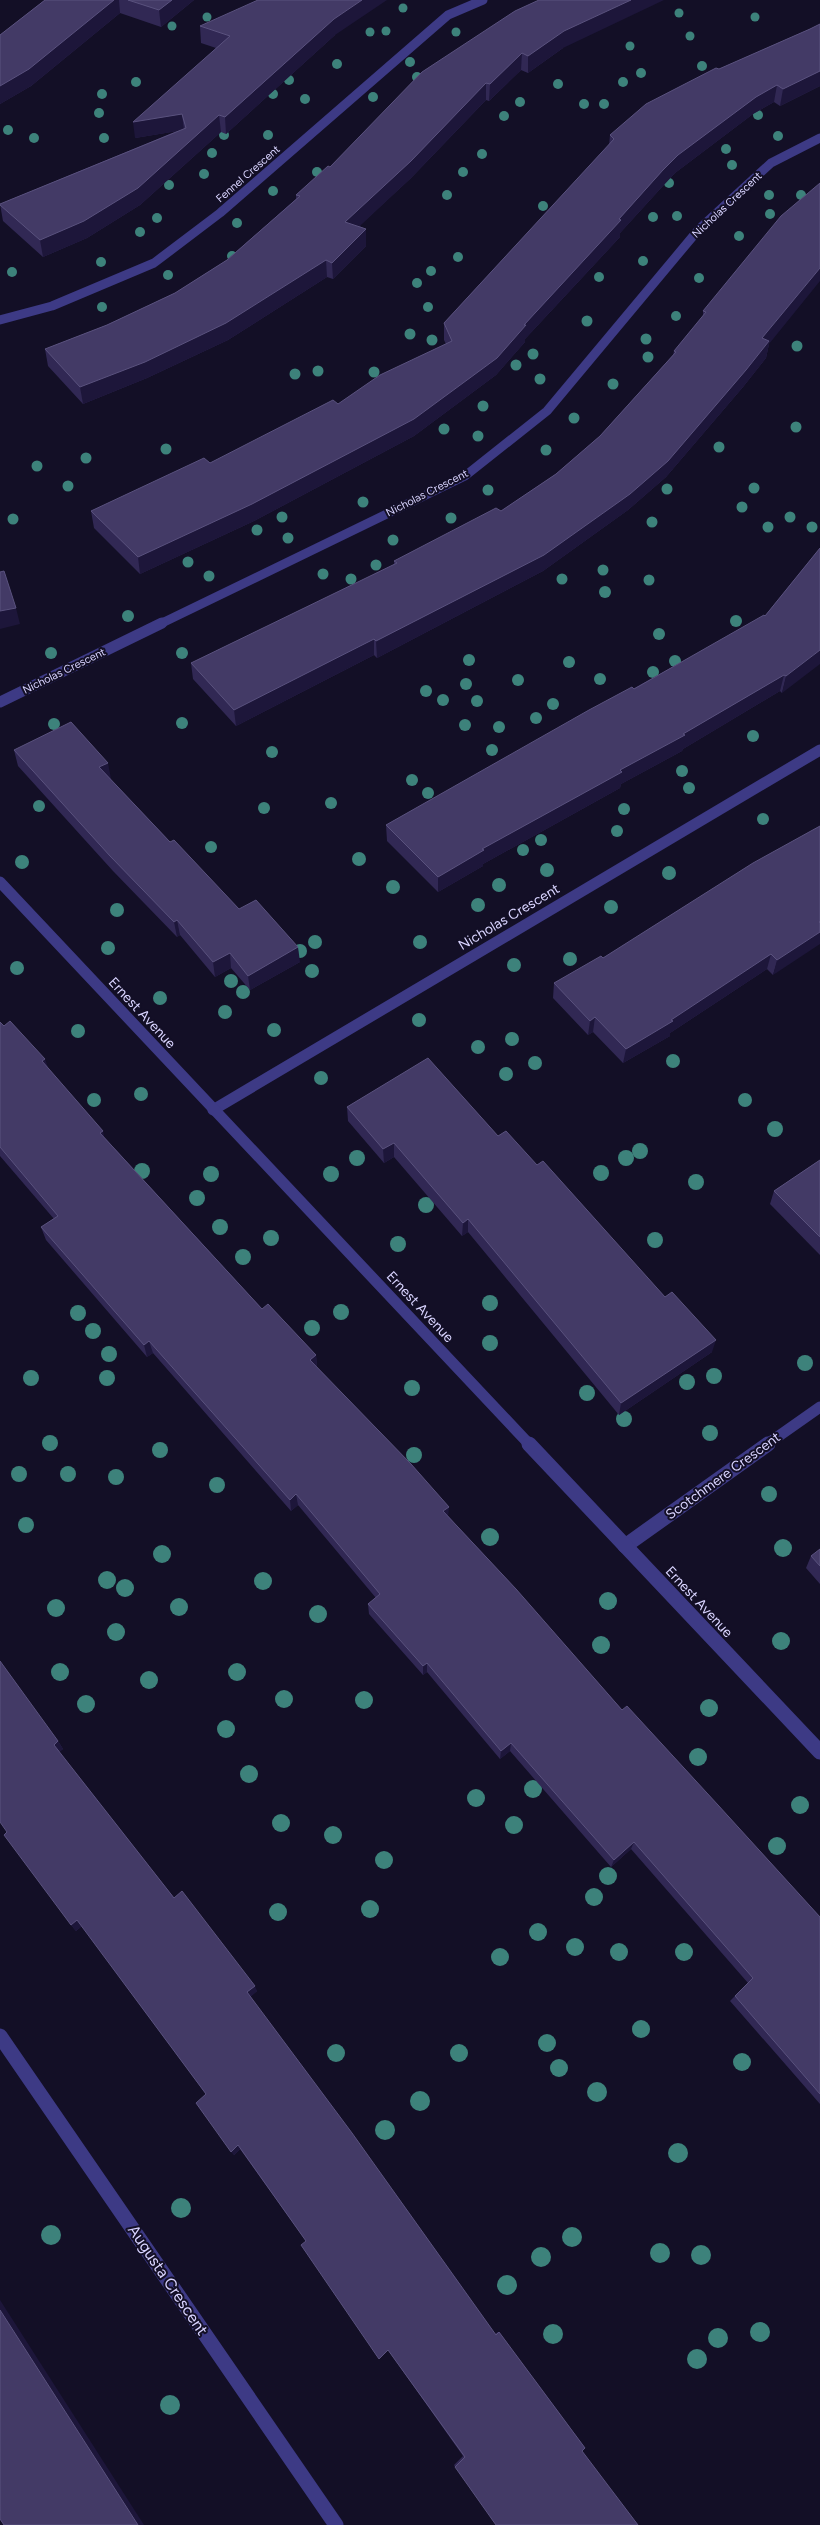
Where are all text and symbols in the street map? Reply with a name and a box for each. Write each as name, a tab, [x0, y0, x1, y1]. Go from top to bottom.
street label: Fennel Crescent	[213, 143, 283, 205]
street label: Nicholas Crescent	[689, 169, 765, 241]
street label: Nicholas Crescent	[384, 467, 470, 519]
street label: Nicholas Crescent	[21, 645, 107, 697]
street label: Nicholas Crescent	[455, 880, 563, 954]
street label: Ernest Avenue	[105, 974, 180, 1052]
street label: Ernest Avenue	[383, 1268, 458, 1346]
street label: Scotchmere Crescent	[662, 1429, 784, 1523]
street label: Ernest Avenue	[662, 1563, 737, 1641]
street label: Augusta Crescent	[124, 2221, 212, 2339]

